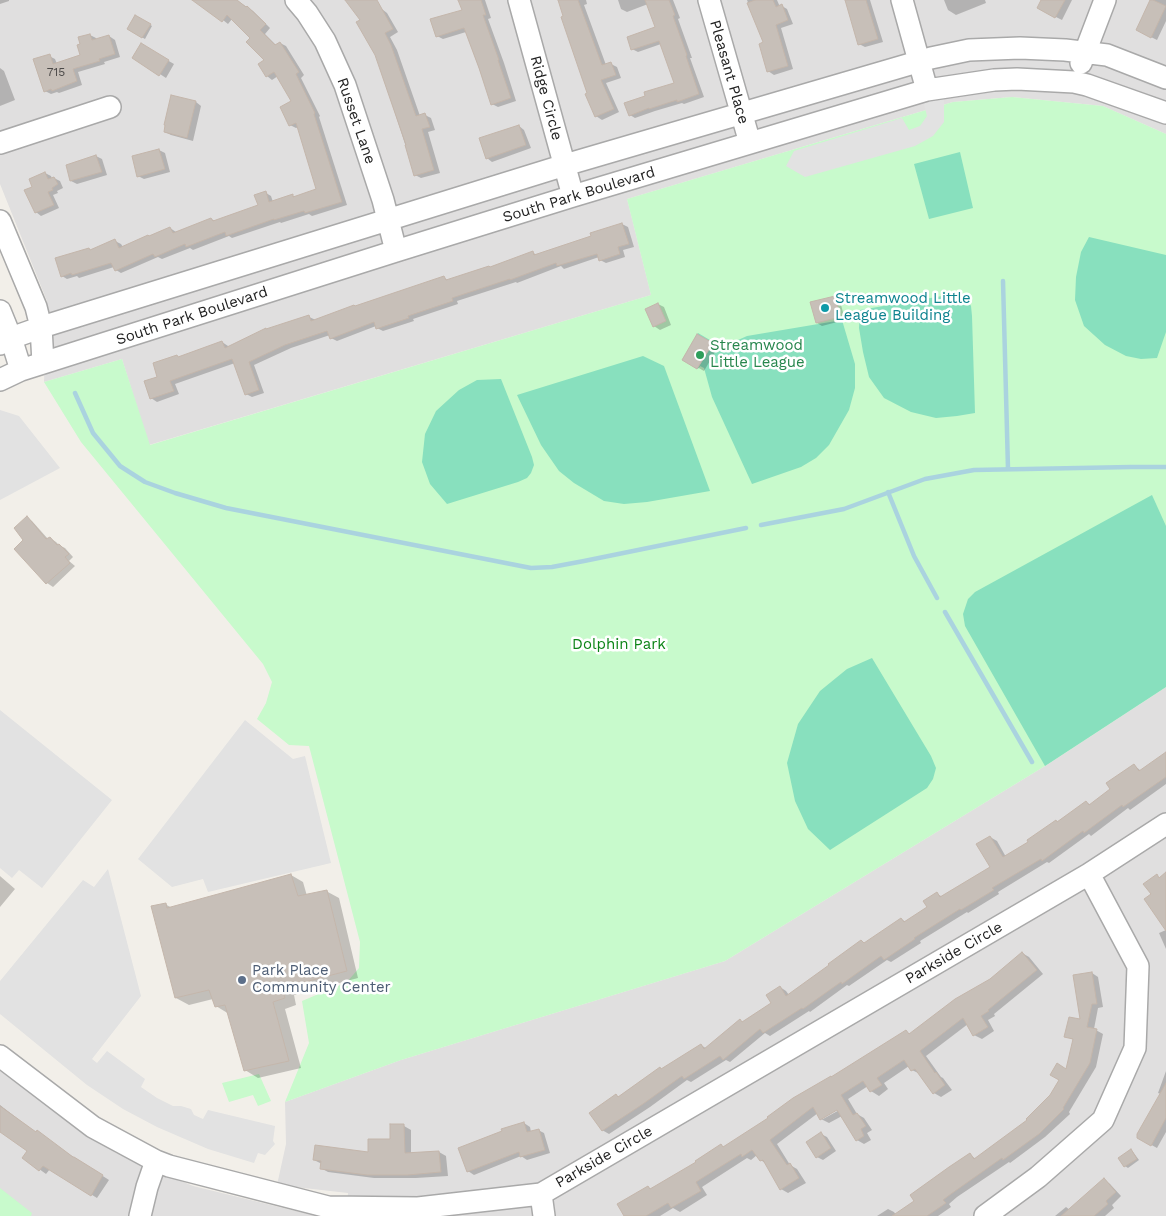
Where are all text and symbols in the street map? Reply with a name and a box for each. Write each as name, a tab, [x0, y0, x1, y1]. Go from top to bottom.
street label: Pleasant Place	[706, 18, 752, 126]
street label: Ridge Circle	[526, 54, 566, 142]
house number: 715	[47, 65, 65, 79]
street label: Russet Lane	[333, 75, 379, 167]
street label: South Park Boulevard	[501, 163, 657, 227]
street label: South Park Boulevard	[114, 283, 270, 349]
place label: Streamwood Little League Building	[835, 290, 971, 325]
marker: Streamwood Little League Building	[819, 302, 831, 314]
place label: Streamwood Little League	[710, 337, 805, 372]
marker: Streamwood Little League	[694, 349, 706, 361]
park label: Dolphin Park	[572, 636, 666, 654]
street label: Parkside Circle	[902, 918, 1006, 988]
place label: Park Place Community Center	[252, 962, 391, 997]
marker: Park Place Community Center	[236, 974, 248, 986]
street label: Parkside Circle	[552, 1122, 656, 1192]

